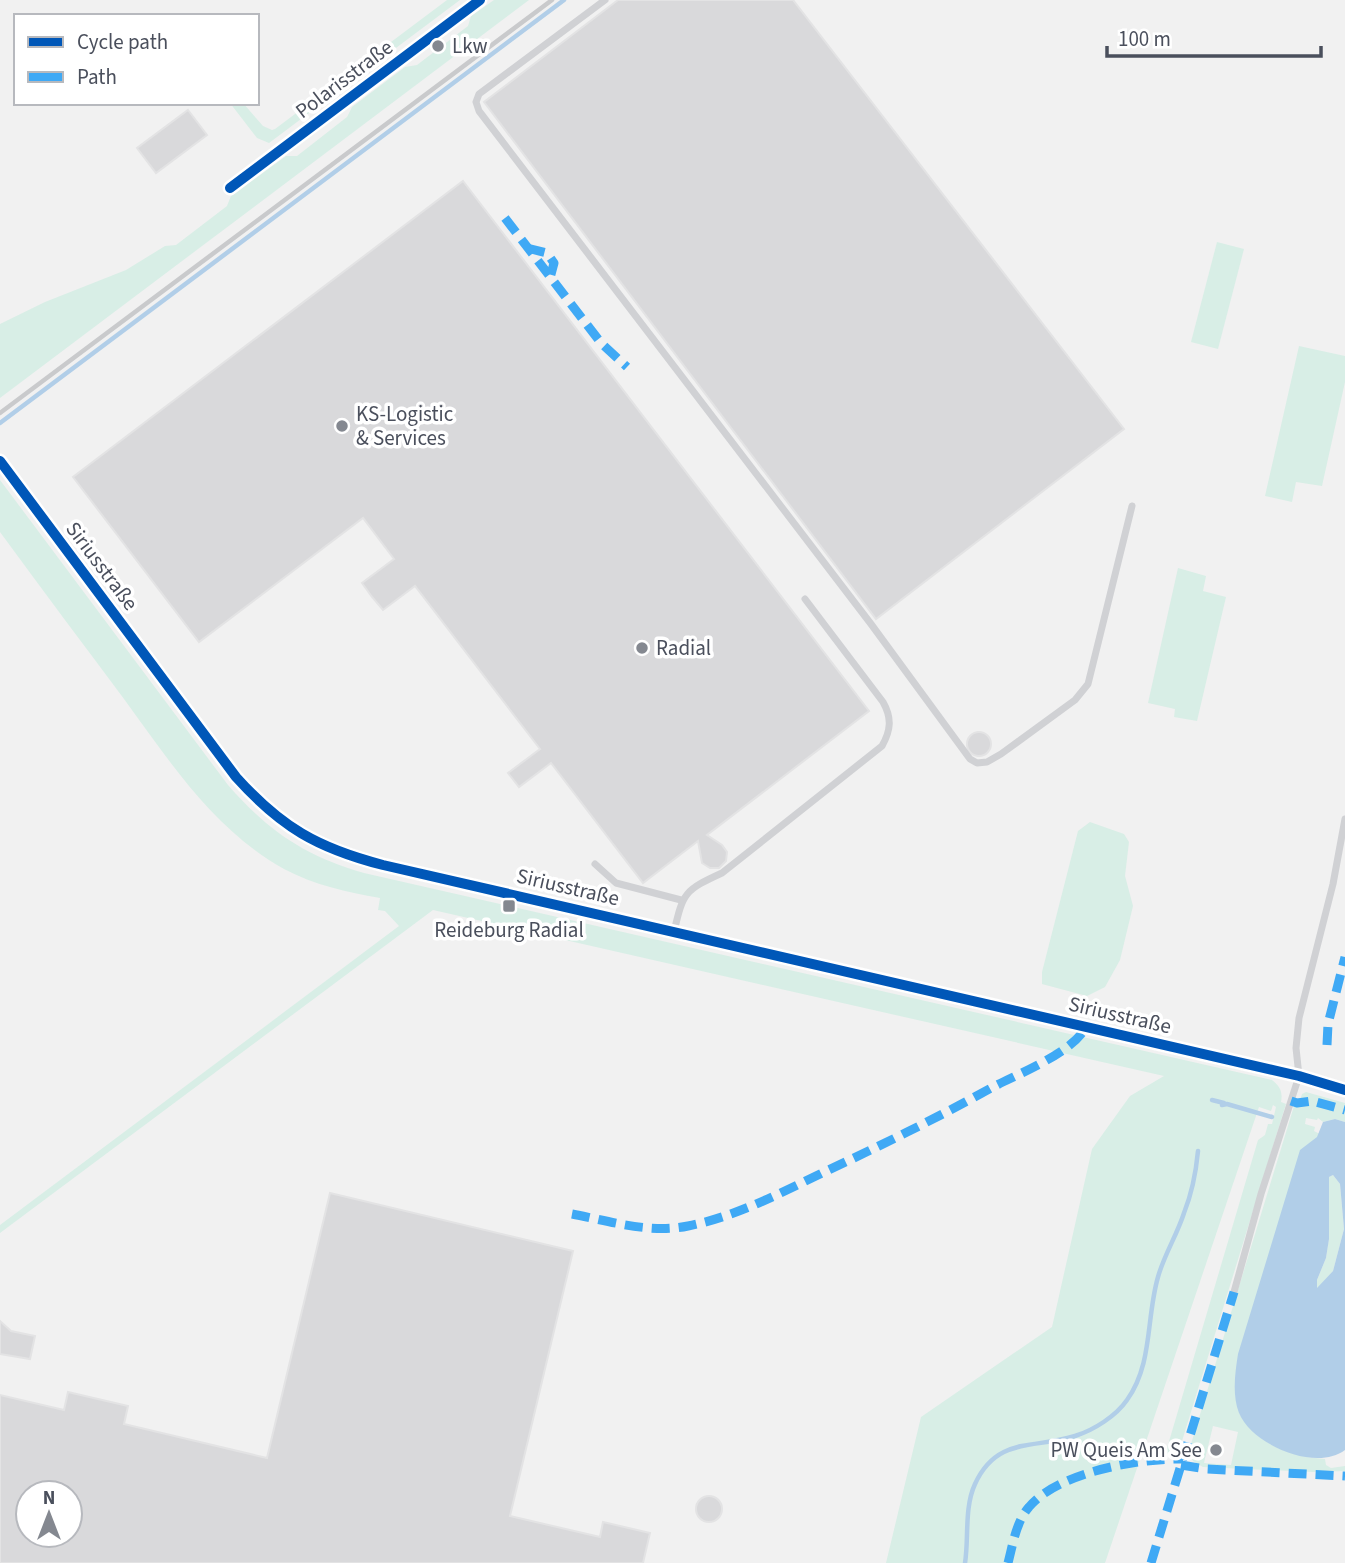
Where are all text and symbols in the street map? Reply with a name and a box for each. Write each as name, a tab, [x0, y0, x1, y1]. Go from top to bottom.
legend	[14, 14, 259, 105]
scale bar	[1107, 14, 1320, 58]
text: 100 m	[1118, 24, 1171, 54]
text: Cycle path	[77, 27, 168, 57]
place label: Lkw	[452, 31, 488, 61]
street label: Polarisstraße	[289, 32, 399, 126]
marker: Lkw	[430, 38, 446, 54]
text: Path	[77, 62, 117, 92]
place label: KS-Logistic & Services	[356, 399, 454, 453]
marker: KS-Logistic & Services	[334, 418, 350, 434]
street label: Siriusstraße	[59, 515, 145, 617]
place label: Radial	[656, 633, 711, 663]
marker: Radial	[634, 640, 650, 656]
street label: Siriusstraße	[514, 861, 622, 913]
marker: Reideburg Radial	[501, 898, 517, 914]
place label: Reideburg Radial	[434, 915, 584, 945]
street label: Siriusstraße	[1066, 989, 1174, 1041]
place label: PW Queis Am See	[1050, 1435, 1202, 1465]
marker: PW Queis Am See	[1208, 1442, 1224, 1458]
north arrow	[14, 1479, 84, 1549]
text: N	[43, 1485, 55, 1512]

